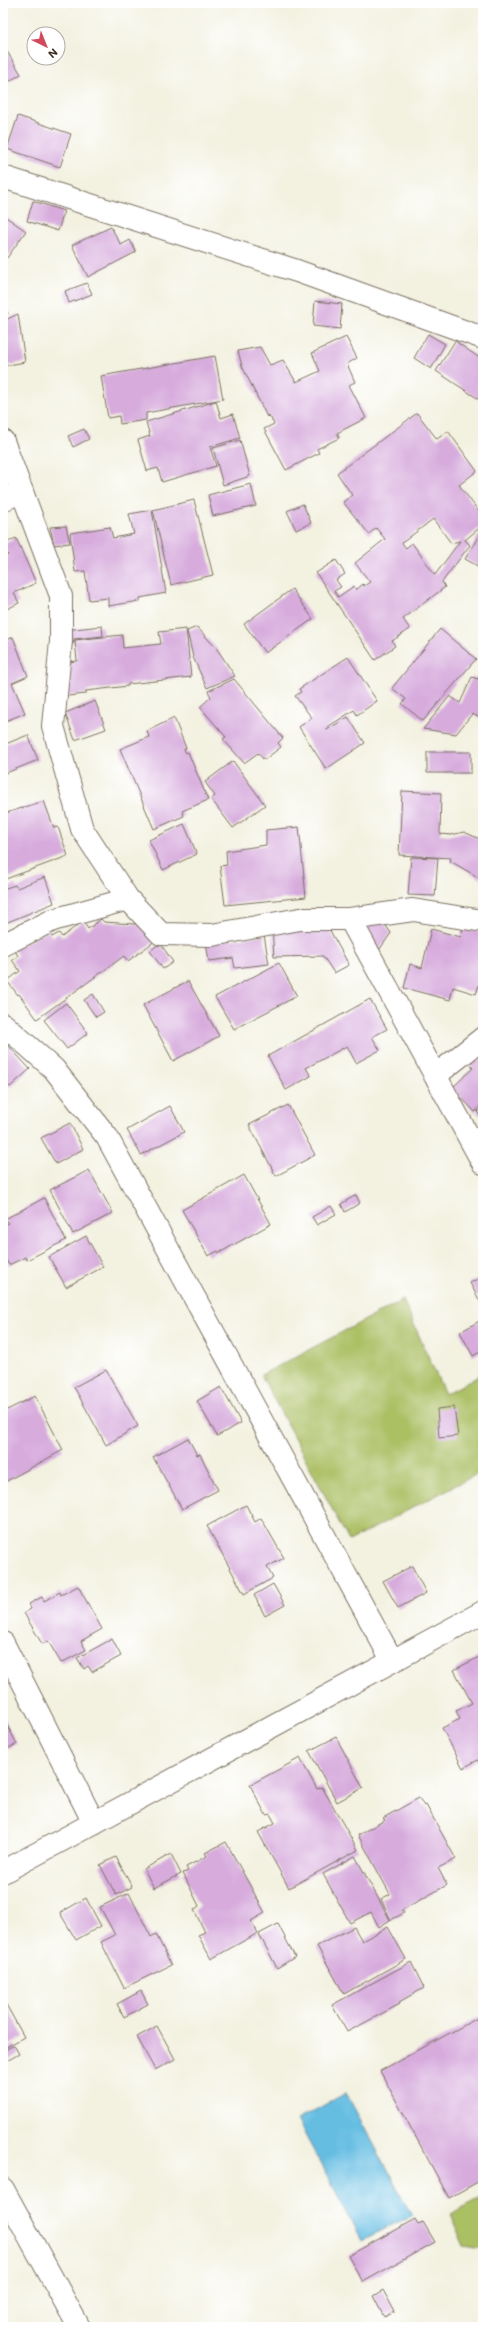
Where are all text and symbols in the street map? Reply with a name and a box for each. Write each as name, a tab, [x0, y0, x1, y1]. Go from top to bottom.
north arrow	[26, 26, 66, 66]
text: N	[45, 45, 61, 62]

